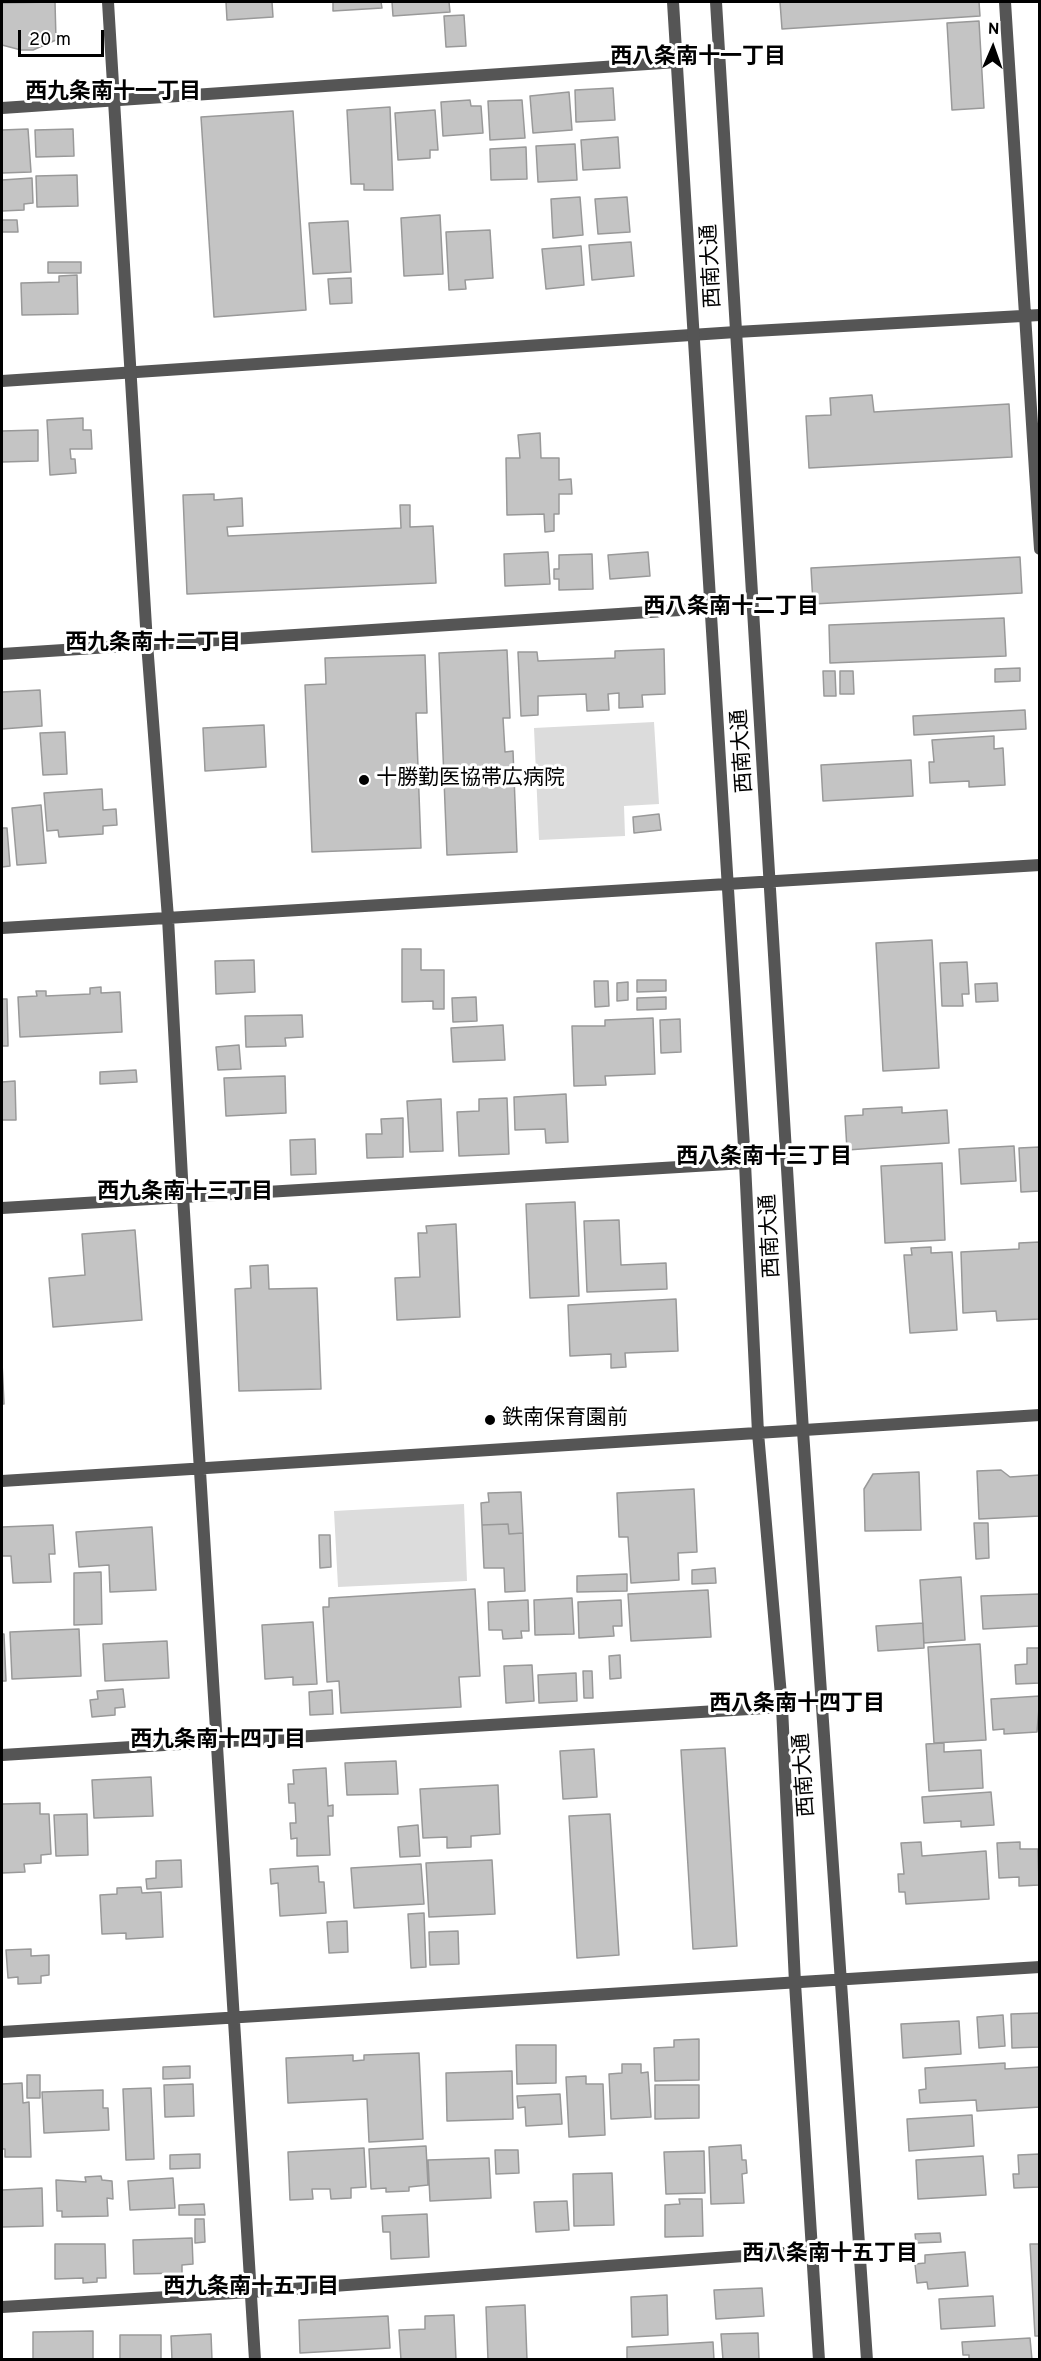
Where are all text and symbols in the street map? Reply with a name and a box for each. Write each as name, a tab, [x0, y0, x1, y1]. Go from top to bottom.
scale bar	[21, 18, 106, 56]
north arrow	[963, 18, 1023, 78]
text: N	[988, 20, 1000, 40]
text: 20 m	[29, 29, 71, 52]
district label: 西八条南十一丁目	[610, 46, 786, 72]
district label: 西九条南十一丁目	[25, 81, 201, 107]
street label: 西南大通	[698, 223, 728, 309]
district label: 西八条南十二丁目	[643, 596, 819, 622]
district label: 西九条南十二丁目	[65, 632, 241, 658]
street label: 西南大通	[729, 708, 759, 794]
place label: 十勝勤医協帯広病院	[376, 767, 565, 793]
marker: 十勝勤医協帯広病院	[357, 773, 371, 787]
district label: 西八条南十三丁目	[676, 1146, 852, 1172]
district label: 西九条南十三丁目	[97, 1181, 273, 1207]
street label: 西南大通	[757, 1193, 787, 1279]
place label: 鉄南保育園前	[502, 1407, 628, 1433]
marker: 鉄南保育園前	[483, 1413, 497, 1427]
district label: 西八条南十四丁目	[709, 1693, 885, 1719]
district label: 西九条南十四丁目	[130, 1729, 306, 1755]
street label: 西南大通	[791, 1732, 821, 1818]
district label: 西八条南十五丁目	[742, 2243, 918, 2269]
district label: 西九条南十五丁目	[163, 2276, 339, 2302]

